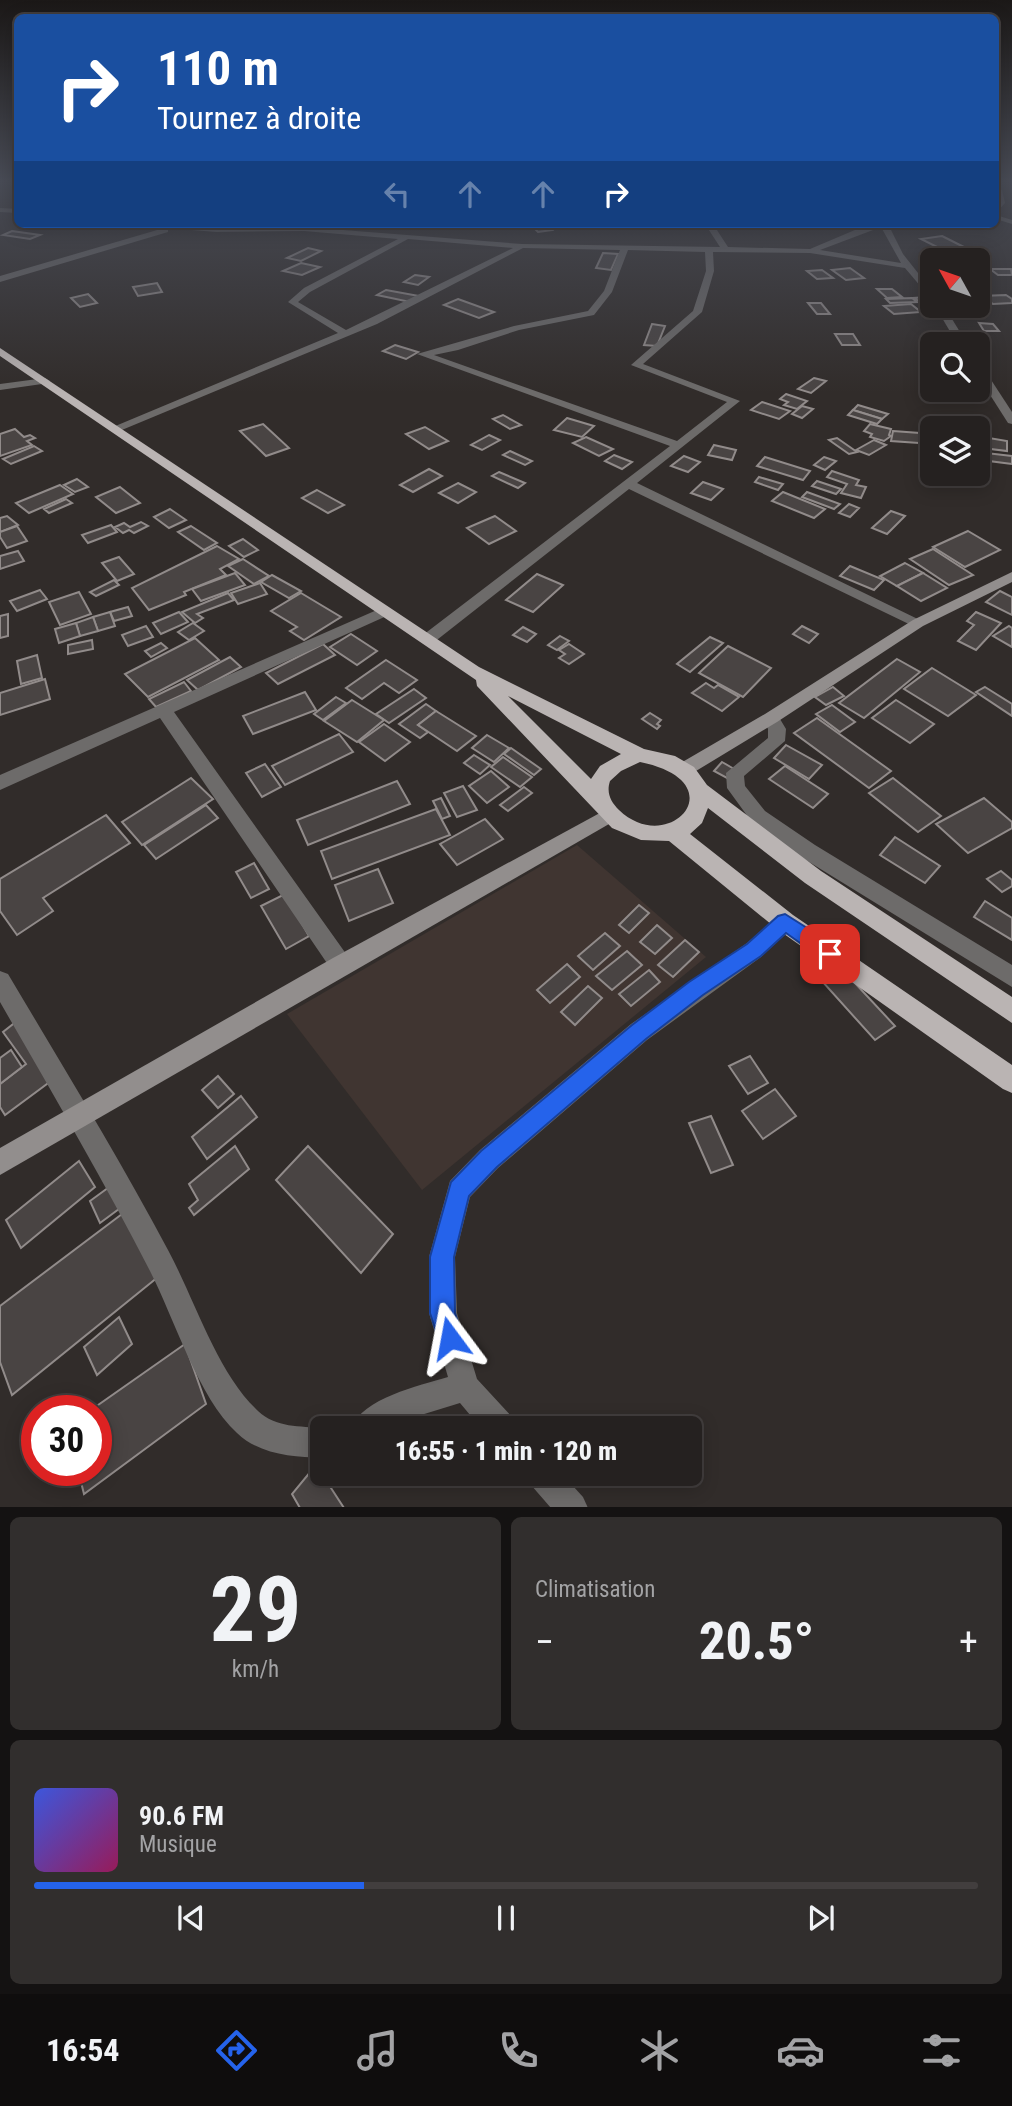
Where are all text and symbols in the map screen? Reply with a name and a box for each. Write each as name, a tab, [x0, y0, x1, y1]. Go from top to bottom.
text: 110 m	[157, 40, 279, 97]
icon: right	[42, 42, 133, 133]
text: Tournez à droite	[157, 99, 361, 137]
icon: left	[378, 175, 416, 213]
icon: ahead	[451, 175, 489, 213]
icon: ahead	[524, 175, 562, 213]
icon: right	[597, 175, 635, 213]
north arrow	[920, 248, 990, 318]
map controls	[920, 248, 990, 486]
button: search	[920, 332, 990, 402]
button: layers	[920, 416, 990, 486]
pin	[800, 924, 860, 984]
icon: arrive	[811, 935, 849, 973]
position arrow	[413, 1301, 487, 1375]
speed limit sign: 30	[21, 1395, 112, 1486]
text: 16:55 · 1 min · 120 m	[395, 1436, 617, 1466]
text: 29	[210, 1557, 301, 1663]
text: Climatisation	[535, 1576, 655, 1603]
text: 20.5°	[699, 1611, 814, 1672]
text: −	[535, 1620, 554, 1664]
text: +	[959, 1620, 978, 1664]
text: km/h	[232, 1656, 279, 1683]
text: 90.6 FM	[139, 1801, 224, 1831]
text: Musique	[139, 1831, 217, 1858]
icon: previous	[172, 1899, 210, 1937]
icon: pause	[487, 1899, 525, 1937]
icon: next	[802, 1899, 840, 1937]
icon: directions	[212, 2026, 261, 2075]
icon: music	[353, 2026, 402, 2075]
icon: phone	[494, 2026, 543, 2075]
icon: climate	[635, 2026, 684, 2075]
icon: car	[776, 2026, 825, 2075]
icon: filters	[917, 2026, 966, 2075]
text: 16:54	[46, 2031, 119, 2069]

